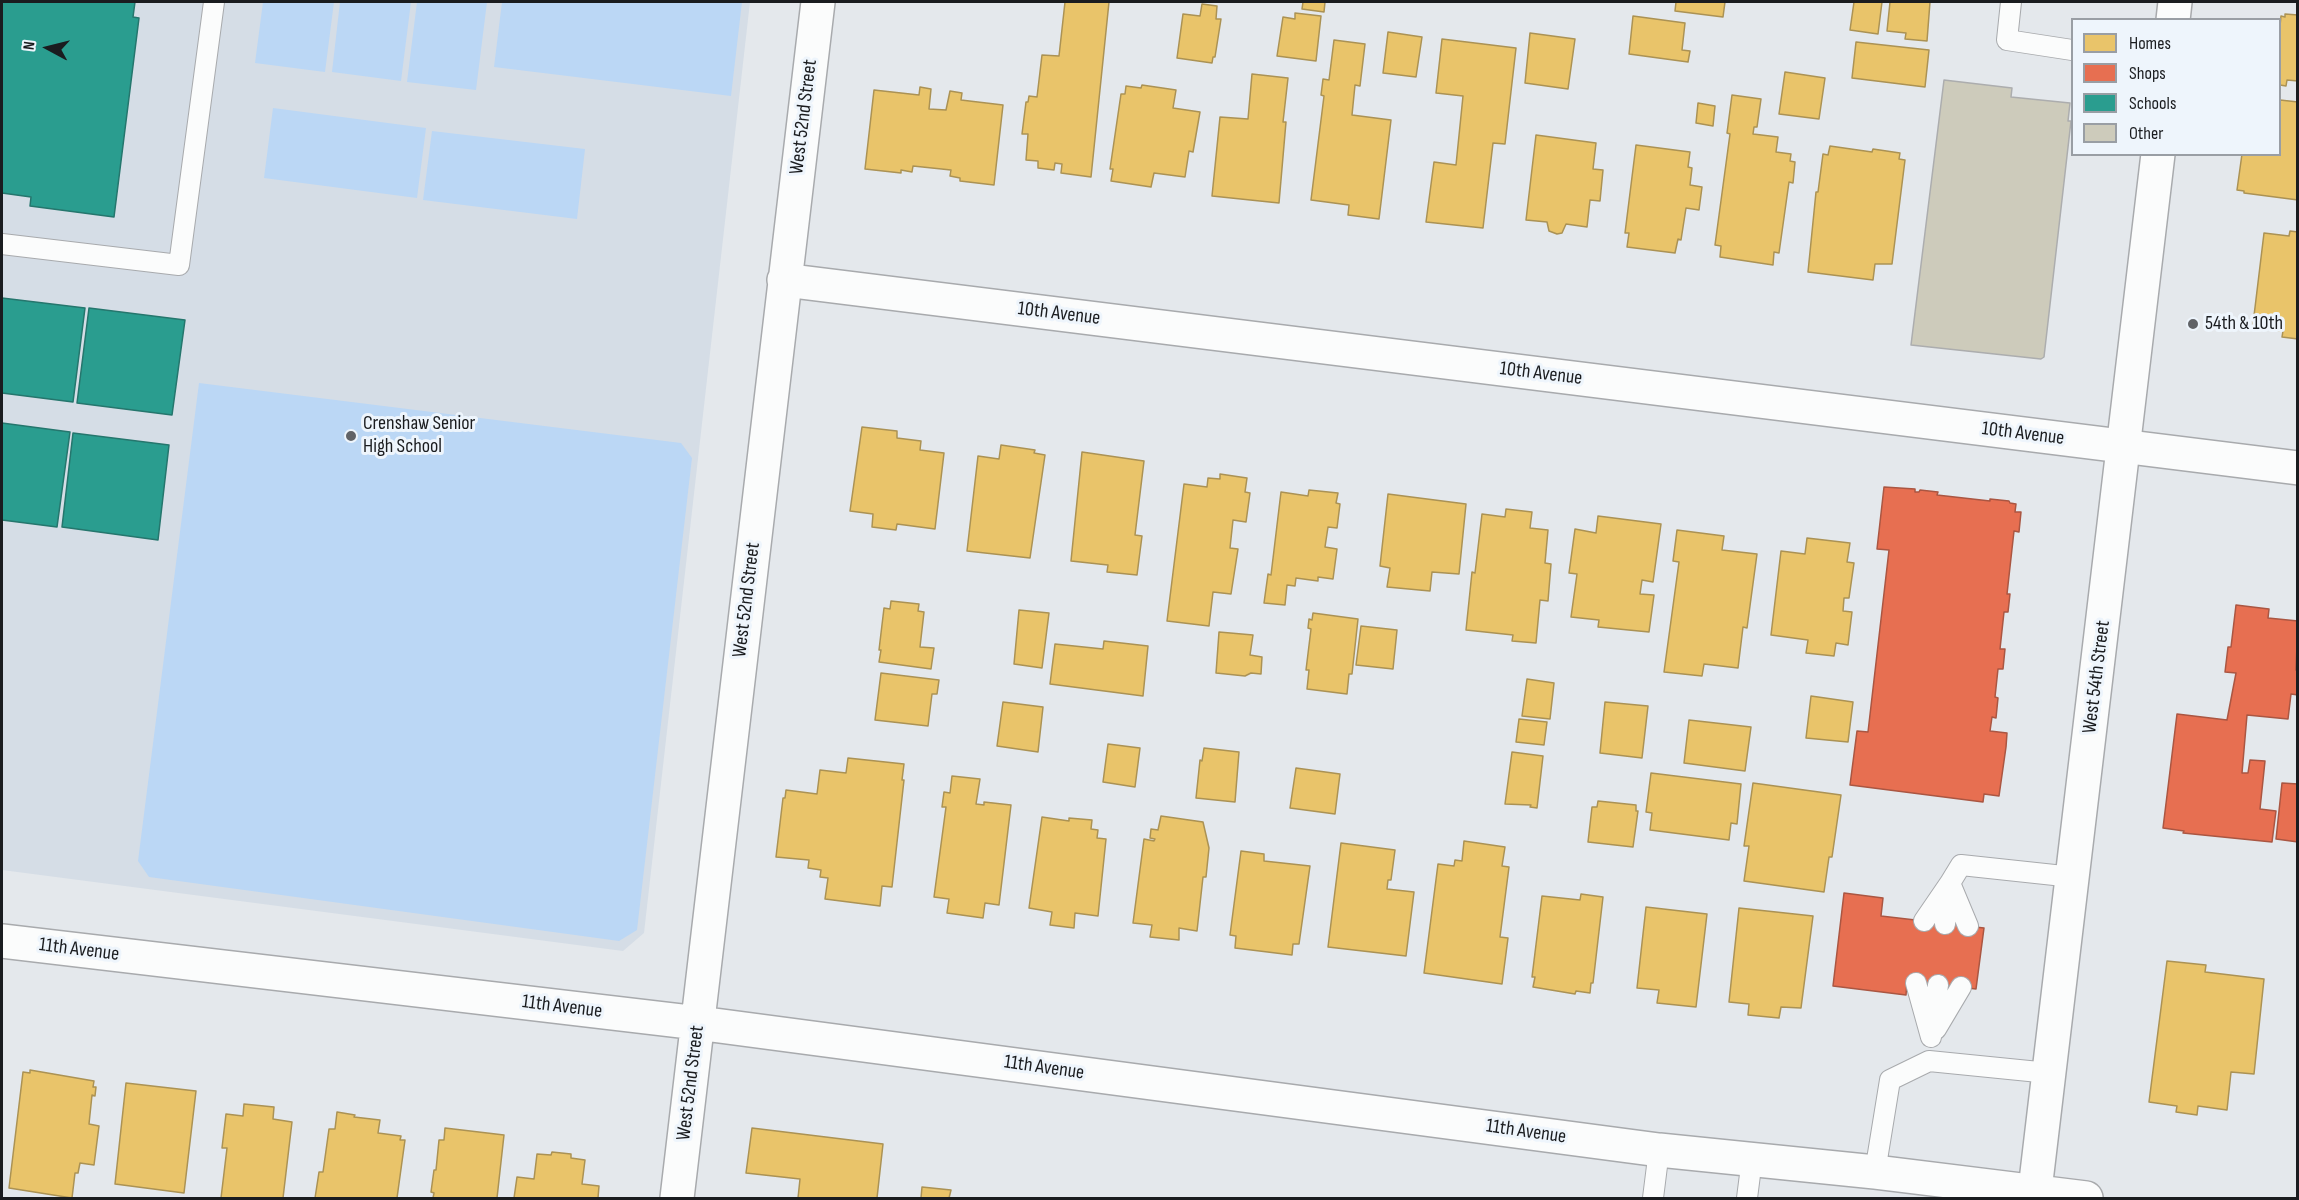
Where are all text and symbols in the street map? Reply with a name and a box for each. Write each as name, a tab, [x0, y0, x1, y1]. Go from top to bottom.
north arrow	[18, 18, 78, 78]
legend	[2071, 18, 2281, 156]
text: Homes	[2129, 33, 2171, 54]
text: N	[20, 40, 40, 51]
street label: West 52nd Street	[785, 58, 823, 176]
text: Shops	[2129, 63, 2166, 84]
text: Schools	[2129, 93, 2176, 114]
text: Other	[2129, 123, 2163, 144]
street label: 10th Avenue	[1017, 297, 1101, 331]
place label: 54th & 10th	[2205, 312, 2283, 336]
marker: 54th & 10th	[2186, 317, 2200, 331]
street label: 10th Avenue	[1499, 357, 1583, 391]
place label: Crenshaw Senior High School	[363, 412, 475, 459]
street label: 10th Avenue	[1981, 417, 2065, 451]
marker: Crenshaw Senior High School	[344, 429, 358, 443]
street label: West 52nd Street	[728, 541, 766, 659]
street label: West 54th Street	[2078, 619, 2116, 735]
street label: 11th Avenue	[38, 933, 120, 967]
street label: 11th Avenue	[521, 990, 603, 1024]
street label: West 52nd Street	[672, 1024, 710, 1142]
street label: 11th Avenue	[1002, 1051, 1086, 1085]
street label: 11th Avenue	[1484, 1115, 1568, 1149]

